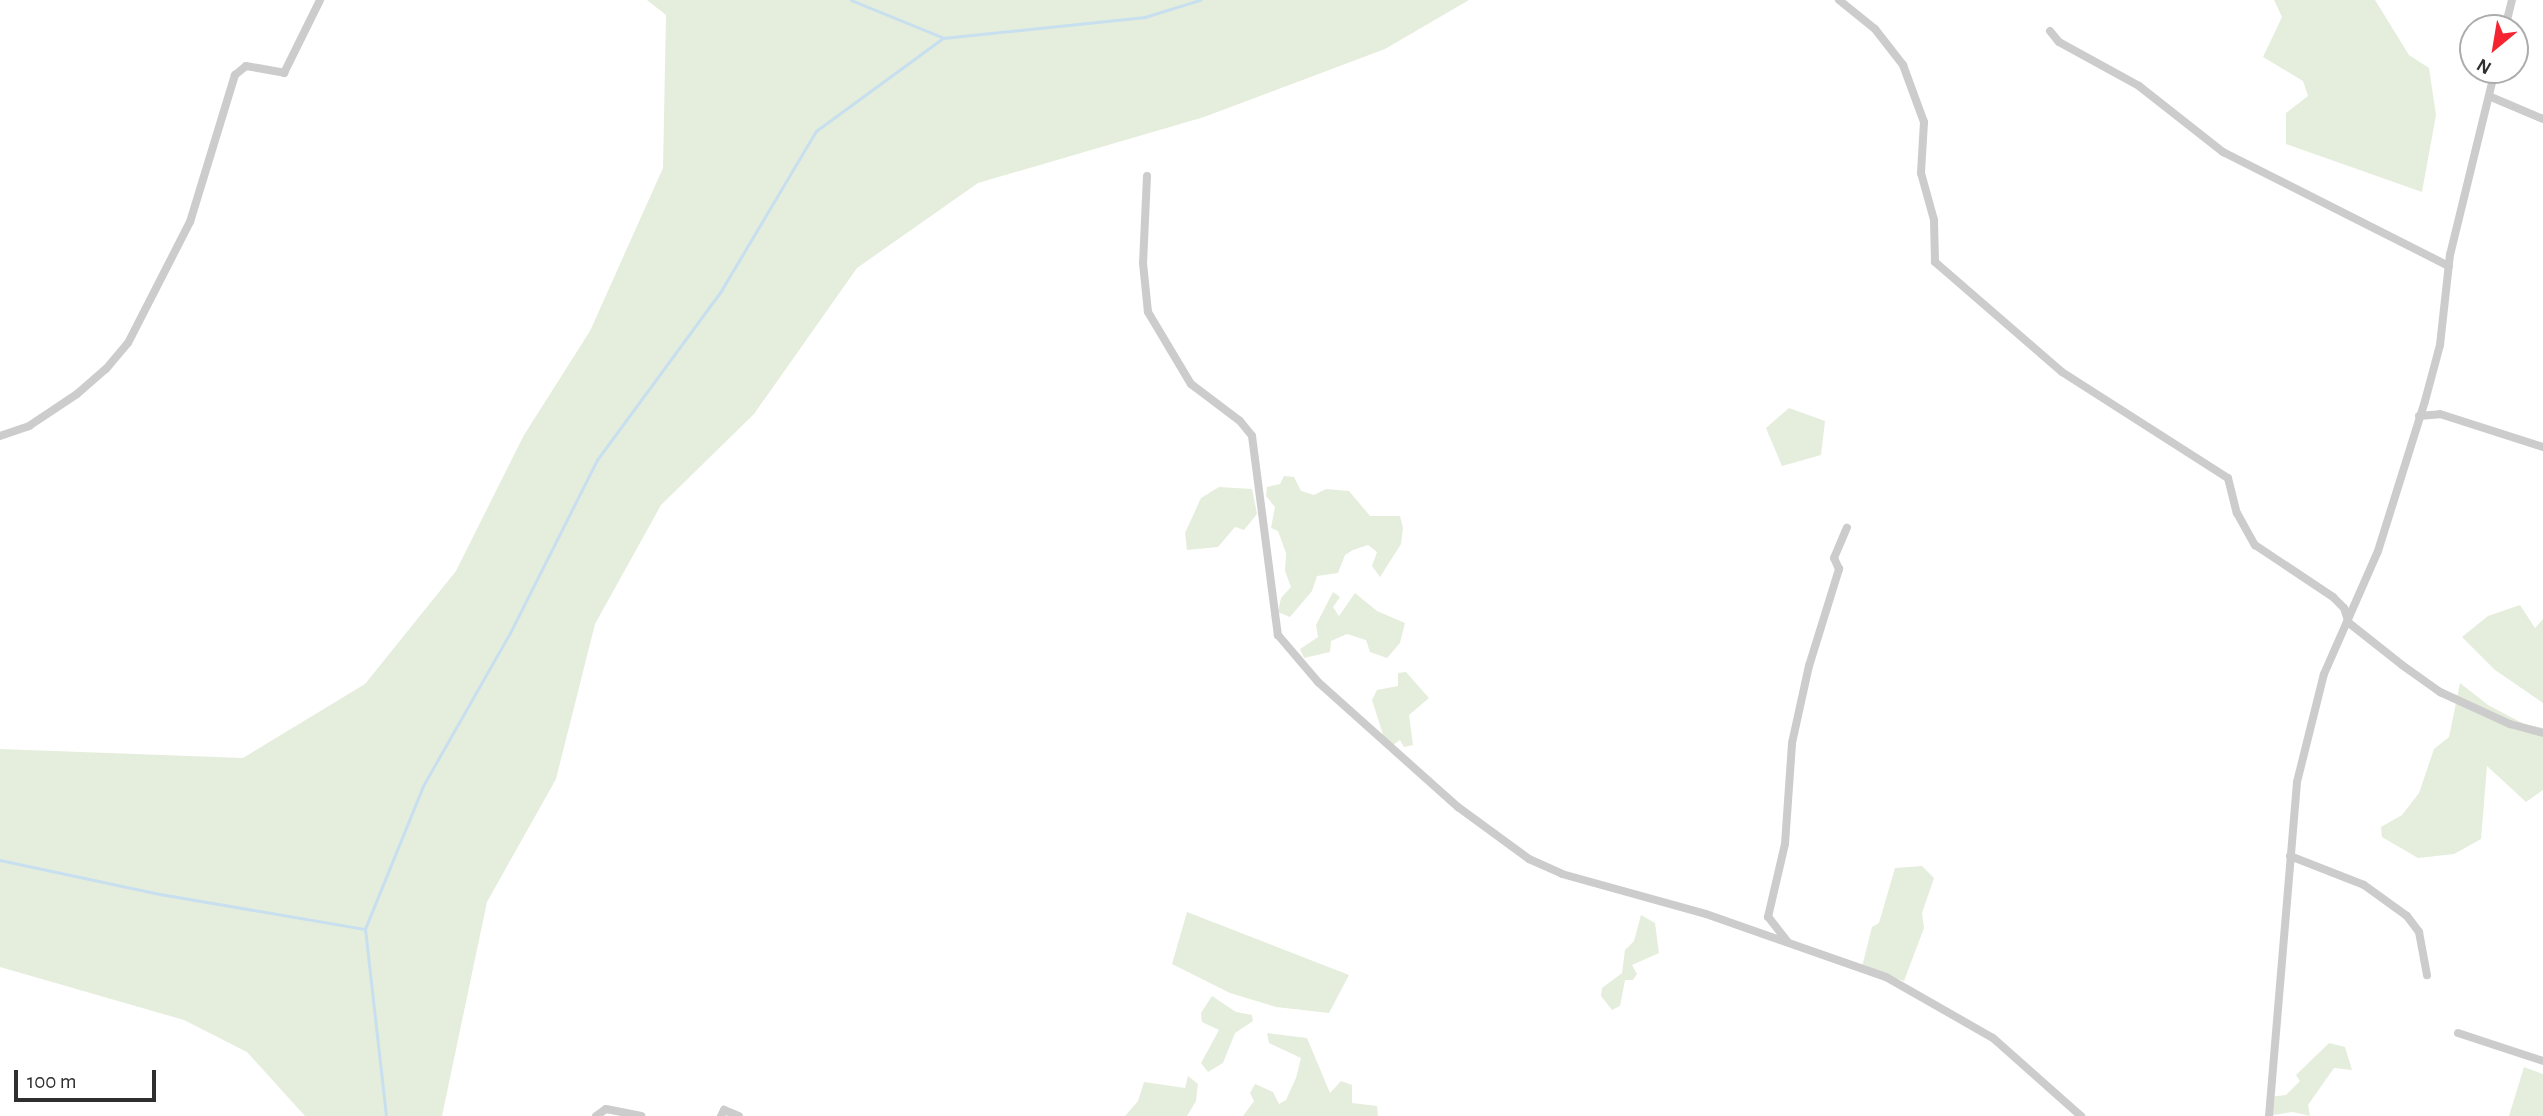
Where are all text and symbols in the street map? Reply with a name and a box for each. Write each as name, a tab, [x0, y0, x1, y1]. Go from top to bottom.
north arrow	[2459, 14, 2529, 84]
text: N	[2474, 54, 2495, 77]
scale bar	[18, 1056, 159, 1100]
text: 100 m	[27, 1071, 77, 1092]

